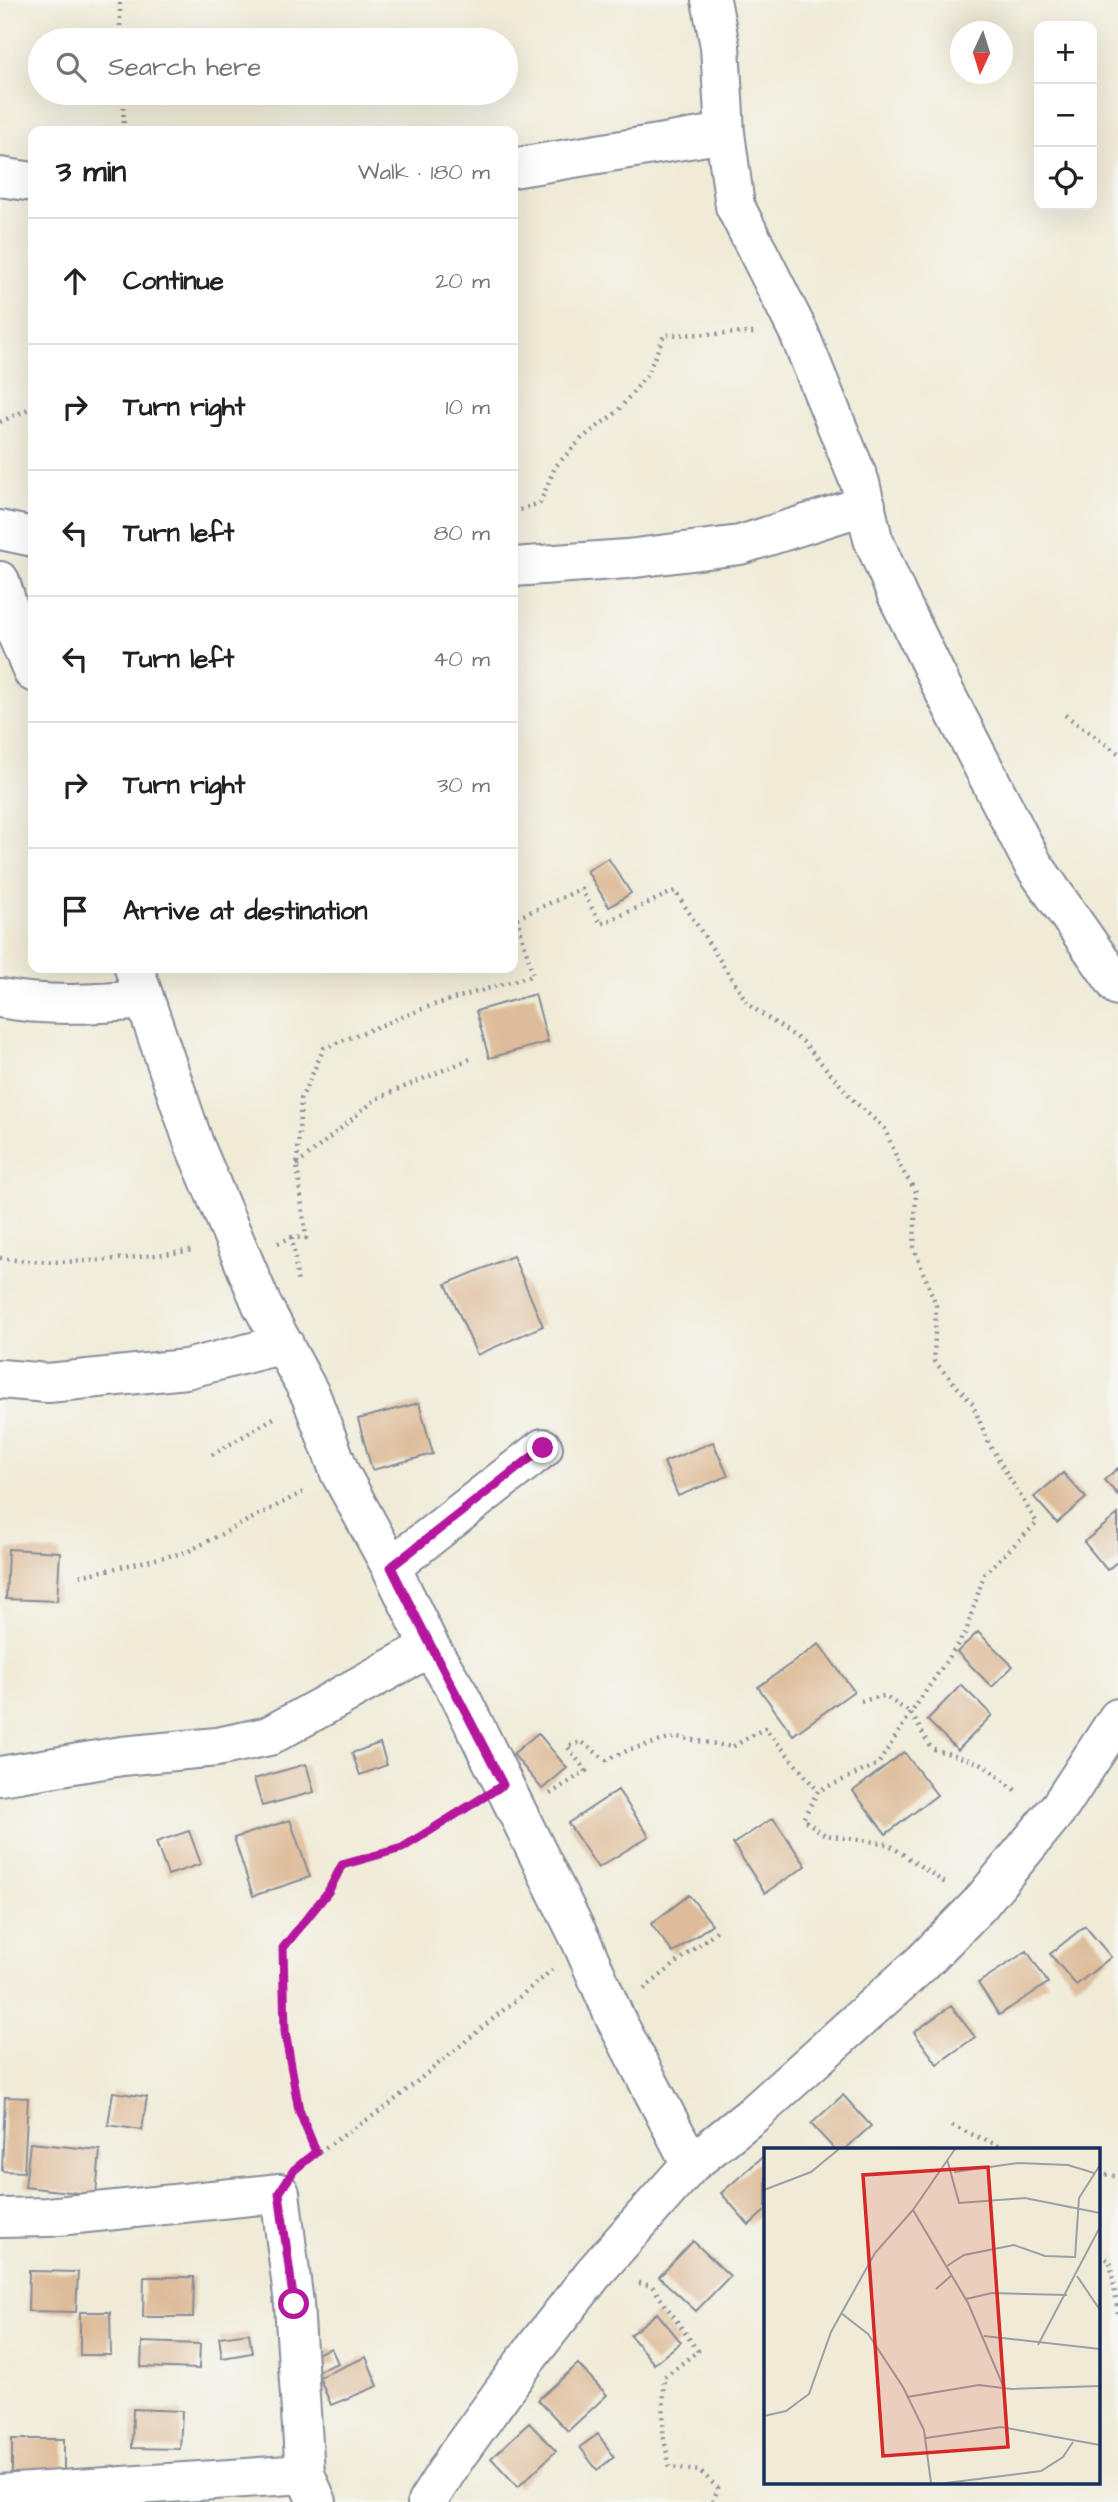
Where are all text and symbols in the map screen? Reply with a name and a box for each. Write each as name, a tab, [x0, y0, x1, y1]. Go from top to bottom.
north arrow	[950, 21, 1013, 84]
map controls	[1034, 21, 1097, 210]
button: +	[1034, 21, 1097, 84]
search box	[28, 28, 518, 105]
icon: search	[52, 48, 90, 86]
text: Search here	[108, 49, 261, 85]
button: −	[1034, 84, 1097, 147]
button: locate	[1034, 147, 1097, 210]
text: 3 min	[56, 151, 126, 193]
text: Walk · 180 m	[358, 156, 490, 188]
icon: ahead	[56, 262, 94, 300]
text: Continue	[123, 263, 224, 299]
text: 20 m	[435, 265, 490, 297]
icon: right	[56, 388, 94, 426]
text: Turn right	[123, 389, 245, 425]
text: 10 m	[445, 391, 490, 423]
icon: left	[56, 514, 94, 552]
text: Turn left	[123, 515, 234, 551]
text: 80 m	[433, 517, 490, 549]
icon: left	[56, 640, 94, 678]
text: Turn left	[123, 641, 234, 677]
text: 40 m	[433, 643, 490, 675]
icon: right	[56, 766, 94, 804]
text: Turn right	[123, 767, 245, 803]
text: 30 m	[437, 769, 490, 801]
icon: arrive	[56, 892, 94, 930]
text: Arrive at destination	[123, 893, 368, 929]
route end	[527, 1432, 558, 1463]
inset map	[764, 2148, 1100, 2484]
route start	[278, 2288, 309, 2319]

